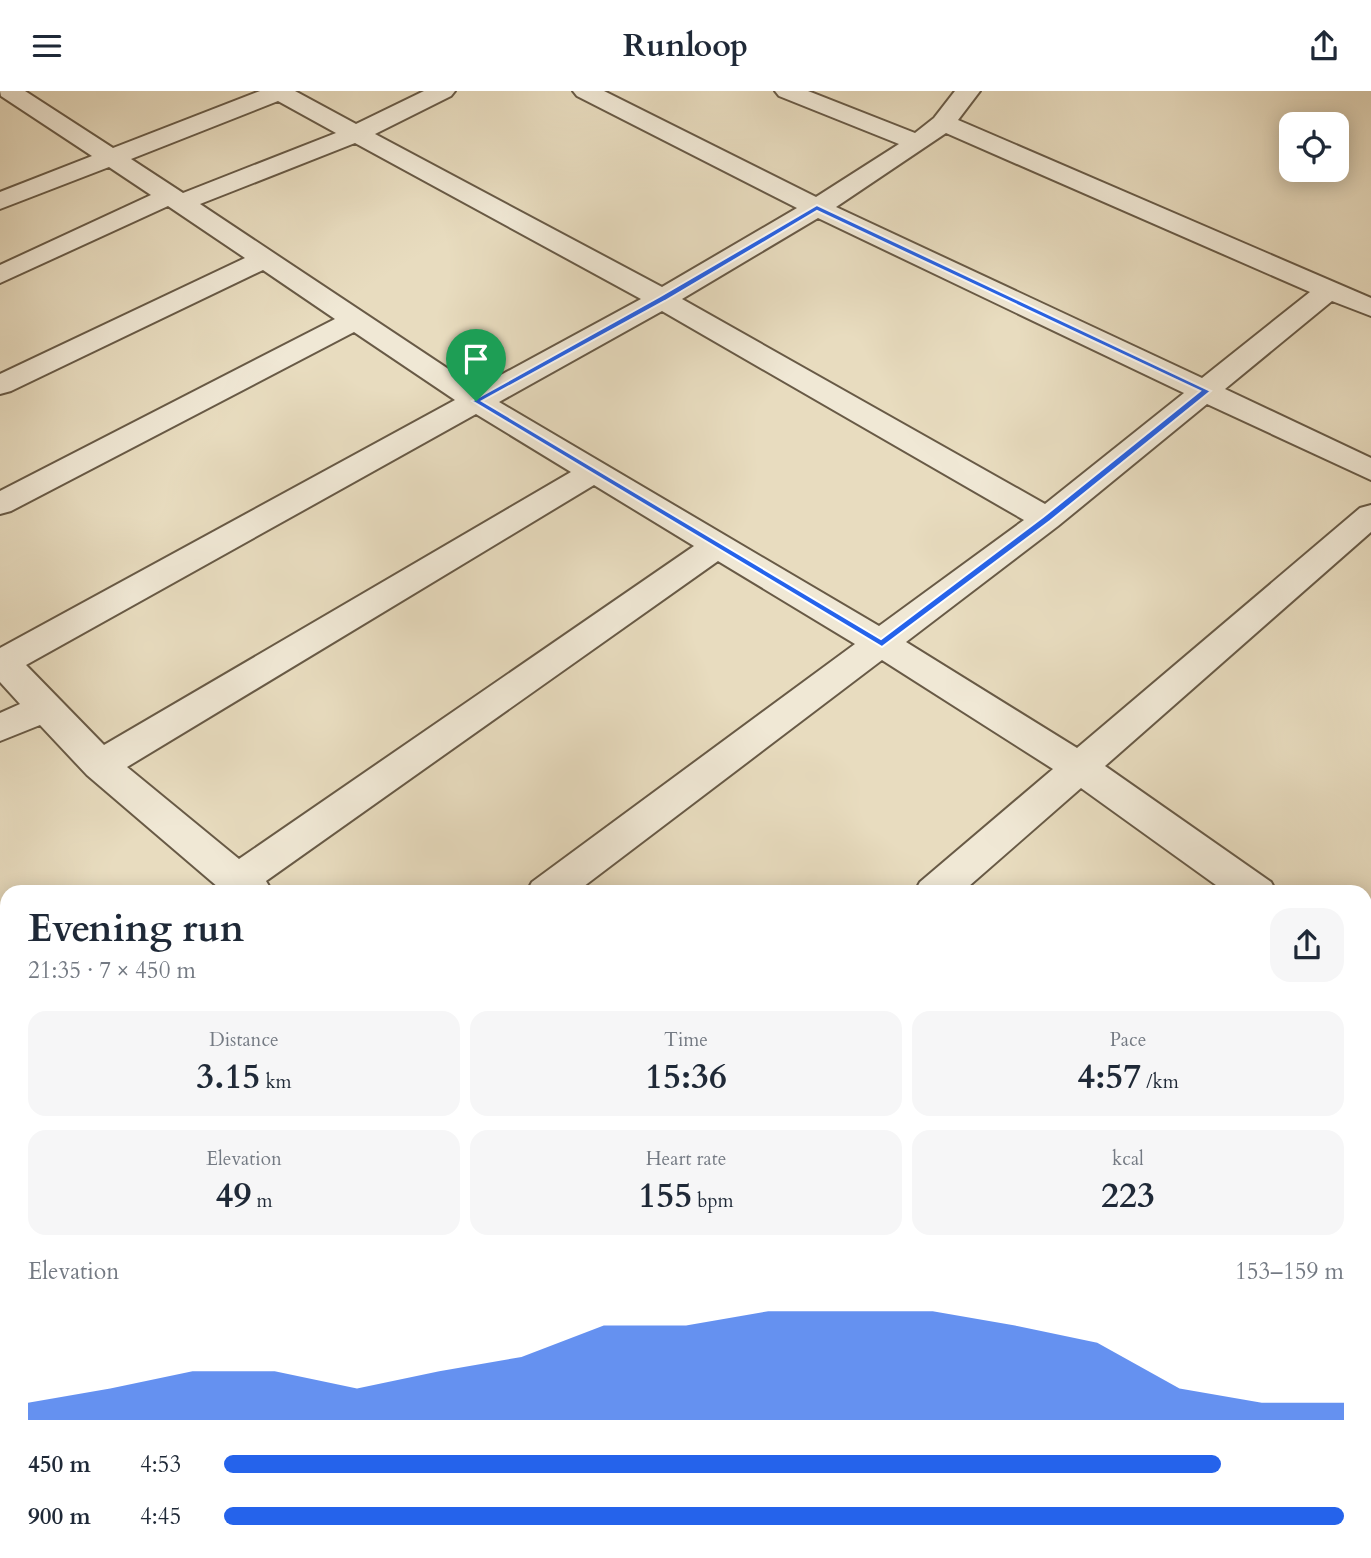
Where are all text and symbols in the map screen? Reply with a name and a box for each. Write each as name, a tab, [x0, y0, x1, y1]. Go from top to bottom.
text: Runloop	[623, 24, 748, 68]
icon: menu	[28, 27, 66, 65]
icon: share	[1305, 27, 1343, 65]
map controls	[1279, 112, 1349, 182]
button: locate	[1279, 112, 1349, 182]
pin	[446, 329, 506, 401]
icon: arrive	[457, 340, 495, 378]
text: Evening run	[28, 903, 244, 955]
button: share	[1270, 908, 1344, 982]
text: 21:35 · 7 × 450 m	[28, 955, 196, 986]
text: Distance	[209, 1027, 279, 1053]
text: Time	[664, 1027, 708, 1053]
text: Pace	[1110, 1027, 1146, 1053]
text: 3.15	[196, 1053, 260, 1101]
text: 15:36	[645, 1053, 727, 1101]
text: 4:57	[1077, 1053, 1141, 1101]
text: km	[260, 1069, 292, 1095]
text: /km	[1141, 1069, 1179, 1095]
text: Elevation	[206, 1146, 282, 1172]
text: Heart rate	[646, 1146, 726, 1172]
text: kcal	[1112, 1146, 1144, 1172]
text: 49	[215, 1172, 251, 1220]
text: 155	[638, 1172, 692, 1220]
text: 223	[1101, 1172, 1155, 1220]
text: m	[251, 1188, 273, 1214]
text: bpm	[692, 1188, 734, 1214]
text: Elevation	[28, 1256, 119, 1287]
text: 153–159 m	[1235, 1256, 1344, 1287]
text: 450 m	[28, 1449, 91, 1480]
text: 4:53	[140, 1449, 181, 1480]
text: 900 m	[28, 1501, 91, 1532]
text: 4:45	[140, 1501, 181, 1532]

